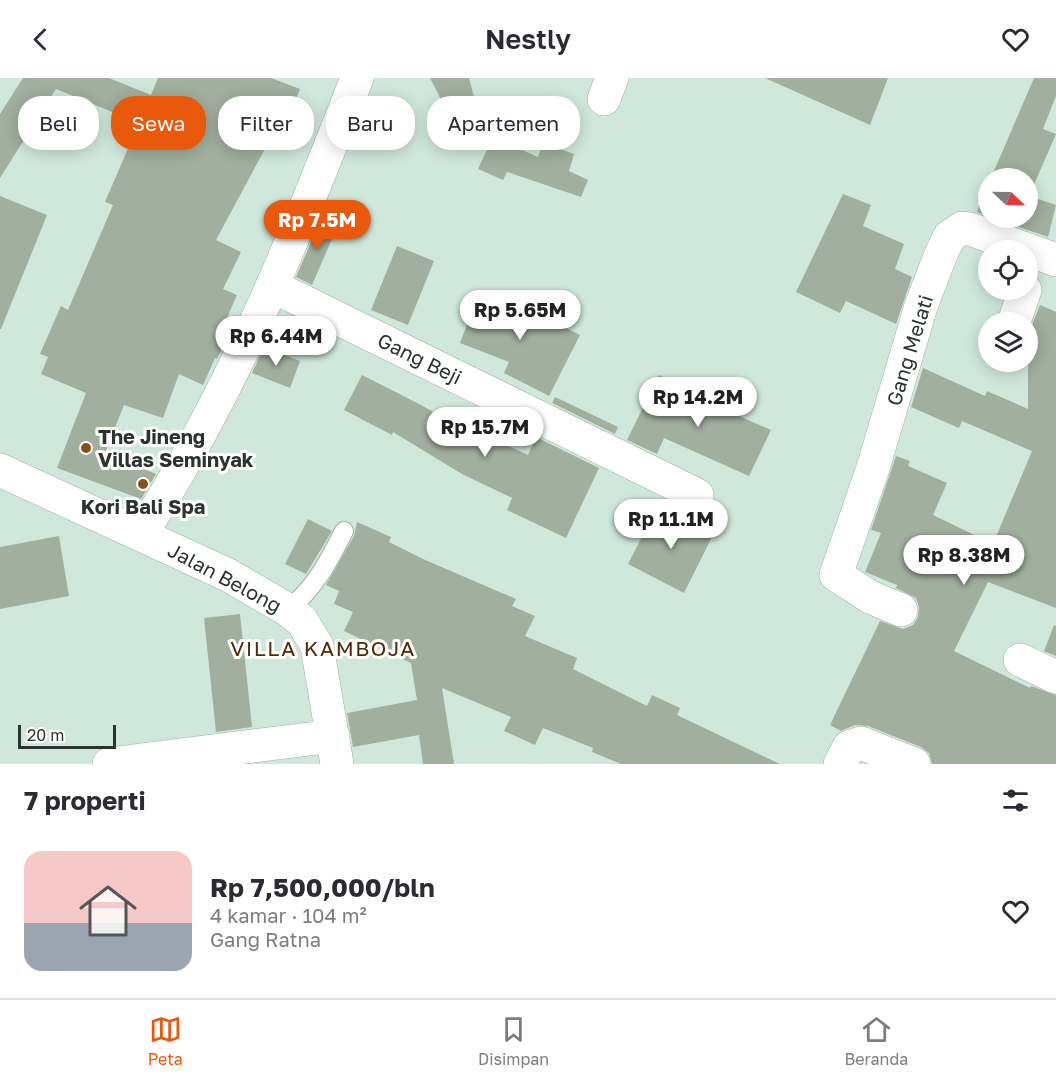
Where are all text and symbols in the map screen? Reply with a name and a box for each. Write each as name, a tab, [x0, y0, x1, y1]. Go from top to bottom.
icon: back	[24, 23, 57, 56]
text: Nestly	[485, 23, 571, 55]
icon: heart	[999, 23, 1032, 56]
chip: Beli	[18, 96, 99, 150]
chip: Sewa	[111, 96, 206, 150]
chip: Filter	[218, 96, 314, 150]
chip: Baru	[326, 96, 415, 150]
chip: Apartemen	[427, 96, 580, 150]
north arrow	[978, 168, 1038, 228]
map controls	[978, 168, 1038, 372]
pin: Rp 7.5M	[262, 200, 372, 251]
text: Rp 7.5M	[278, 207, 356, 231]
button: locate	[978, 240, 1038, 300]
pin: Rp 5.65M	[458, 290, 582, 341]
street label: Gang Melati	[881, 292, 937, 408]
text: Rp 5.65M	[474, 297, 566, 321]
button: layers	[978, 312, 1038, 372]
pin: Rp 6.44M	[214, 316, 338, 367]
text: Rp 6.44M	[229, 323, 323, 347]
street label: Gang Beji	[374, 327, 466, 389]
pin: Rp 14.2M	[636, 377, 760, 428]
text: Rp 14.2M	[653, 384, 743, 408]
pin: Rp 15.7M	[423, 407, 547, 458]
text: Rp 15.7M	[441, 414, 529, 438]
place label: The Jineng Villas Seminyak	[98, 424, 254, 471]
marker: The Jineng Villas Seminyak	[79, 441, 93, 455]
marker: Kori Bali Spa	[136, 477, 150, 491]
place label: Kori Bali Spa	[81, 494, 205, 518]
pin: Rp 11.1M	[609, 499, 733, 550]
text: Rp 11.1M	[628, 506, 714, 530]
pin: Rp 8.38M	[902, 535, 1026, 586]
street label: Jalan Belong	[164, 537, 286, 617]
text: Rp 8.38M	[917, 542, 1011, 566]
district label: VILLA KAMBOJA	[230, 635, 416, 661]
scale bar	[18, 722, 116, 750]
text: 20 m	[27, 725, 64, 745]
icon: filters	[999, 784, 1032, 817]
text: 7 properti	[24, 785, 146, 816]
text: Rp 7,500,000/bln	[210, 872, 435, 903]
icon: home	[72, 875, 144, 947]
icon: heart	[999, 895, 1032, 928]
text: 4 kamar · 104 m²	[210, 903, 367, 927]
text: Gang Ratna	[210, 927, 321, 951]
tab: Peta	[148, 1013, 183, 1069]
tab: Disimpan	[478, 1013, 549, 1069]
tab: Beranda	[844, 1013, 908, 1069]

